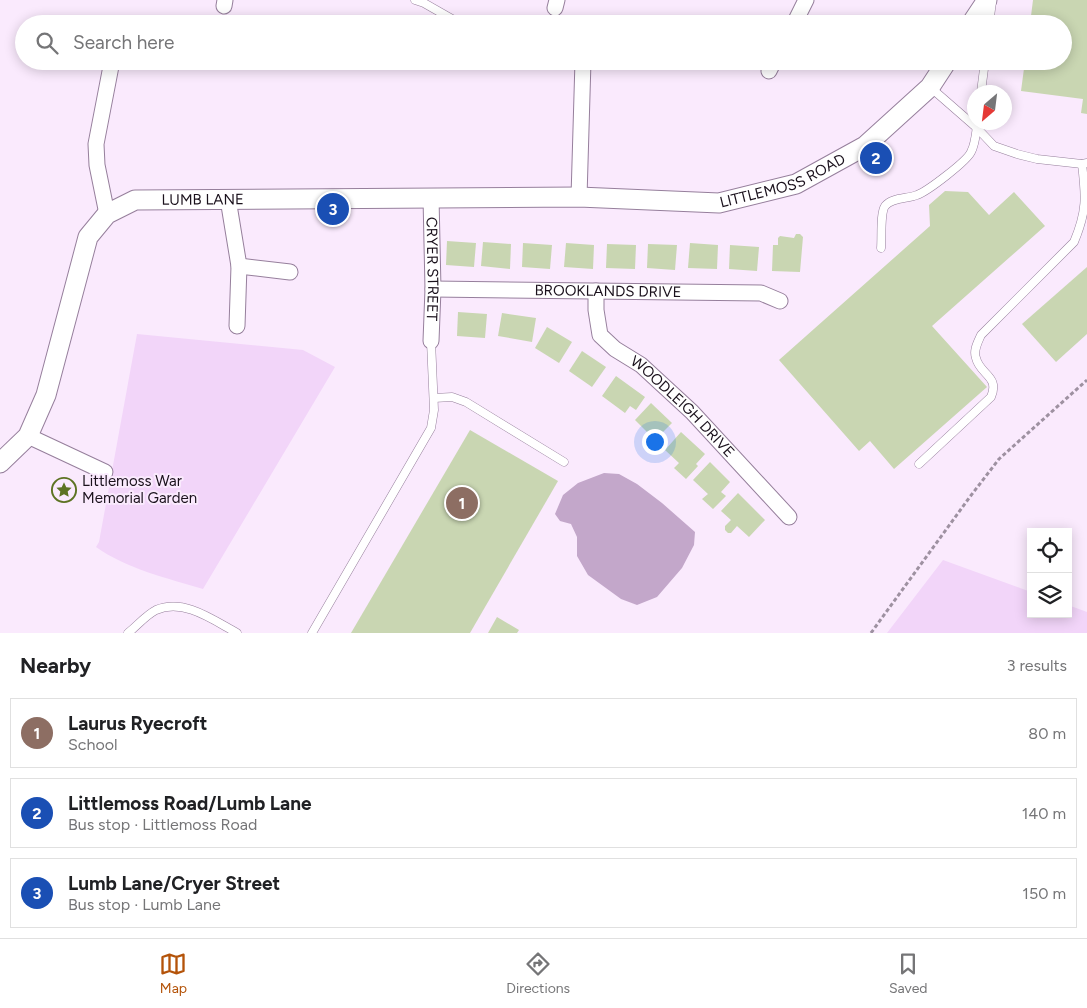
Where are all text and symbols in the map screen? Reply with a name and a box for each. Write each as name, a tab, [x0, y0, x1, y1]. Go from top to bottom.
search box	[15, 15, 1072, 70]
icon: search	[33, 29, 61, 57]
text: Search here	[73, 31, 175, 54]
north arrow	[967, 85, 1012, 130]
pin: 2	[860, 139, 892, 177]
street label: LITTLEMOSS ROAD	[718, 150, 848, 212]
street label: LUMB LANE	[161, 190, 244, 209]
pin: 3	[317, 190, 349, 228]
street label: CRYER STREET	[422, 217, 442, 322]
street label: BROOKLANDS DRIVE	[534, 281, 682, 301]
street label: WOODLEIGH DRIVE	[627, 352, 738, 461]
your location	[642, 429, 668, 455]
place label: Littlemoss War Memorial Garden	[82, 472, 197, 507]
place icon: Littlemoss War Memorial Garden	[51, 477, 77, 503]
pin: 1	[446, 484, 478, 522]
map controls	[1027, 528, 1072, 618]
button: locate	[1027, 528, 1072, 573]
button: layers	[1027, 573, 1072, 618]
text: Nearby	[20, 653, 91, 678]
text: 3 results	[1007, 656, 1067, 675]
text: Laurus Ryecroft	[68, 712, 207, 735]
text: 1	[34, 724, 40, 743]
text: 80 m	[1028, 724, 1066, 743]
text: School	[68, 735, 118, 754]
text: Littlemoss Road/Lumb Lane	[68, 792, 311, 815]
text: 2	[32, 804, 42, 823]
text: 140 m	[1022, 804, 1066, 823]
text: Bus stop · Littlemoss Road	[68, 815, 257, 834]
text: Lumb Lane/Cryer Street	[68, 872, 280, 895]
text: 3	[33, 884, 41, 903]
text: 150 m	[1022, 884, 1066, 903]
text: Bus stop · Lumb Lane	[68, 895, 221, 914]
tab: Map	[159, 950, 187, 997]
tab: Directions	[506, 950, 570, 997]
tab: Saved	[889, 950, 928, 997]

